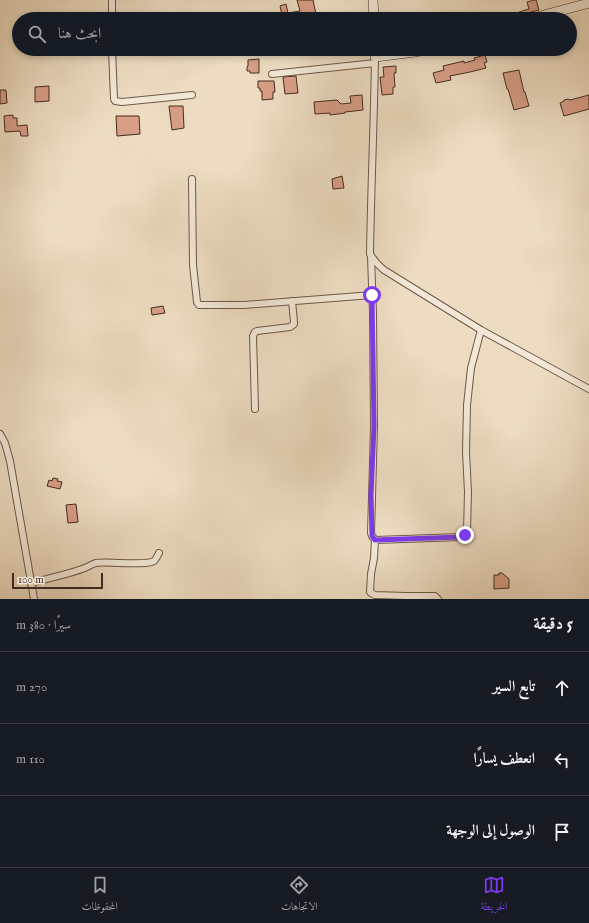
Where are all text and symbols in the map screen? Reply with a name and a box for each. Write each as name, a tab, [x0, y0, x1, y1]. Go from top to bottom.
search box	[12, 12, 577, 56]
icon: search	[26, 23, 48, 45]
text: ابحث هنا	[58, 24, 101, 43]
route start	[363, 286, 381, 304]
route end	[456, 526, 474, 544]
scale bar	[12, 571, 103, 590]
text: 100 m	[18, 573, 44, 587]
text: 5 دقيقة	[533, 614, 573, 635]
text: سيرًا · 380 m	[16, 617, 71, 634]
text: تابع السير	[493, 677, 535, 696]
icon: ahead	[551, 677, 573, 699]
text: 270 m	[16, 679, 47, 696]
text: انعطف يسارًا	[473, 749, 535, 768]
icon: left	[551, 749, 573, 771]
text: 110 m	[16, 751, 45, 768]
text: الوصول إلى الوجهة	[446, 821, 535, 840]
icon: arrive	[551, 821, 573, 843]
tab: المحفوظات	[82, 874, 118, 917]
tab: الاتجاهات	[281, 874, 318, 917]
tab: الخريطة	[481, 874, 507, 917]

